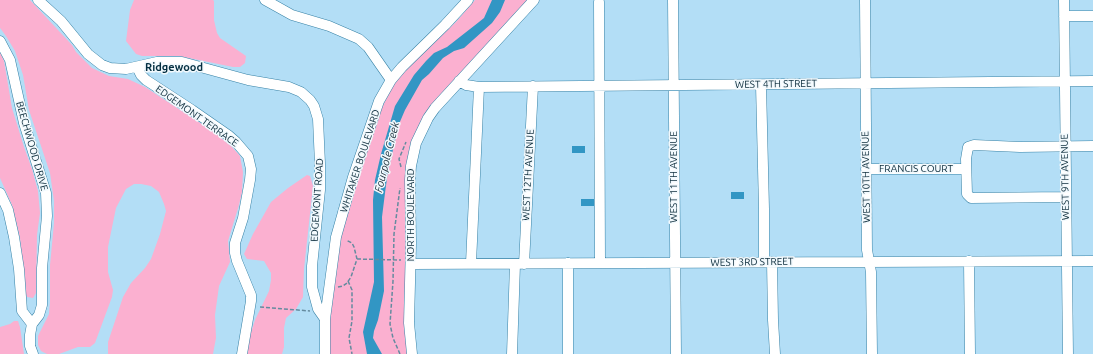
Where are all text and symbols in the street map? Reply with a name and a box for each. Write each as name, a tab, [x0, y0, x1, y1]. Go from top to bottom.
district label: Ridgewood	[145, 60, 203, 74]
street label: WEST 4TH STREET	[735, 77, 817, 91]
street label: EDGEMONT TERRACE	[153, 83, 241, 149]
street label: BEECHWOOD DRIVE	[13, 100, 51, 192]
street label: WHITAKER BOULEVARD	[338, 108, 382, 214]
water label: Fourpole Creek	[372, 120, 402, 194]
street label: WEST 12TH AVENUE	[520, 129, 536, 221]
street label: WEST 11TH AVENUE	[668, 131, 680, 223]
street label: WEST 10TH AVENUE	[859, 131, 873, 223]
street label: WEST 9TH AVENUE	[1058, 134, 1072, 220]
street label: EDGEMONT ROAD	[308, 158, 326, 242]
street label: FRANCIS COURT	[879, 163, 953, 175]
street label: NORTH BOULEVARD	[405, 168, 417, 262]
street label: WEST 3RD STREET	[710, 255, 794, 269]

